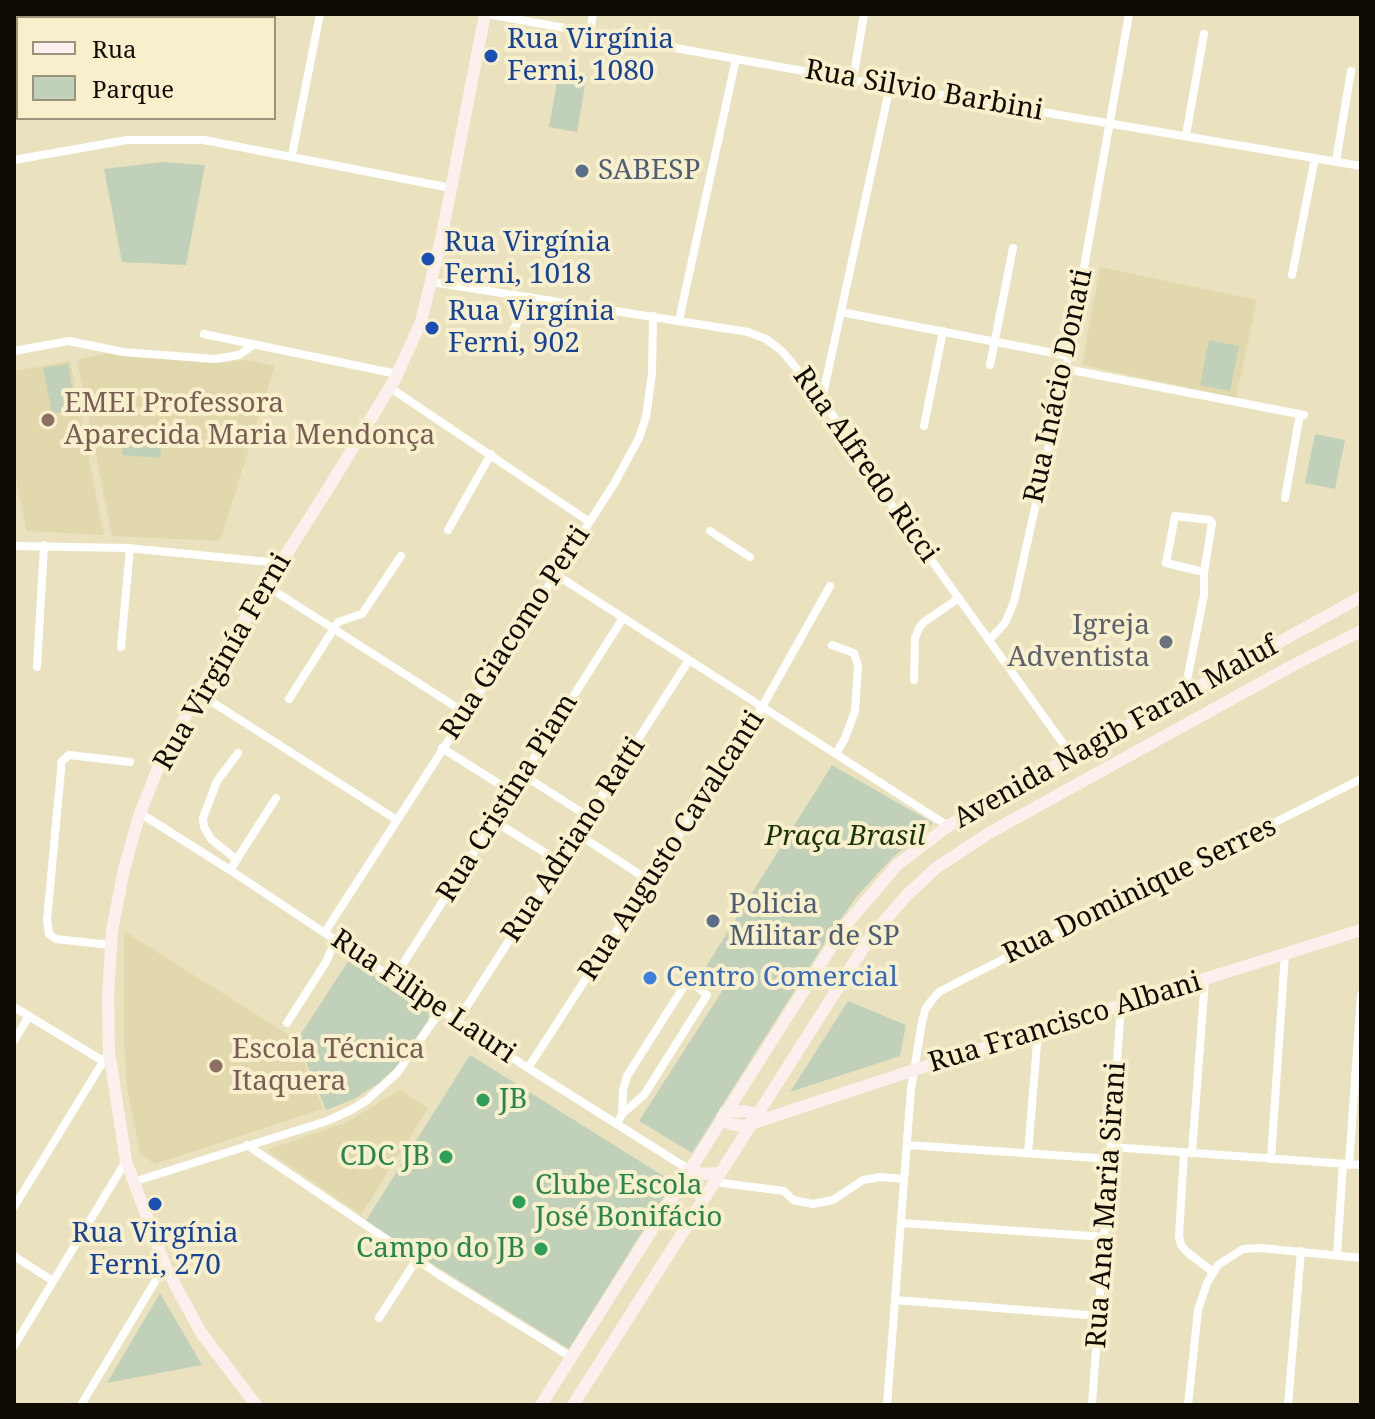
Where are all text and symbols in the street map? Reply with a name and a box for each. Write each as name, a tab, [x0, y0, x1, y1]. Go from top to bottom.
legend	[16, 16, 276, 120]
place label: Rua Virgínia Ferni, 1080	[507, 23, 674, 89]
text: Rua	[92, 32, 137, 65]
marker: Rua Virgínia Ferni, 1080	[482, 47, 500, 65]
street label: Rua Silvio Barbini	[802, 54, 1046, 128]
text: Parque	[92, 72, 174, 105]
place label: SABESP	[598, 154, 700, 188]
marker: SABESP	[573, 162, 591, 180]
place label: Rua Virgínia Ferni, 1018	[444, 226, 611, 292]
marker: Rua Virgínia Ferni, 1018	[419, 250, 437, 268]
street label: Rua Inácio Donati	[1018, 266, 1100, 506]
place label: Rua Virgínia Ferni, 902	[448, 295, 615, 361]
marker: Rua Virgínia Ferni, 902	[423, 319, 441, 337]
street label: Rua Alfredo Ricci	[785, 361, 945, 569]
place label: EMEI Professora Aparecida Maria Mendonça	[64, 387, 435, 453]
marker: EMEI Professora Aparecida Maria Mendonça	[39, 411, 57, 429]
street label: Rua Giacomo Perti	[434, 520, 598, 746]
street label: Rua Virginía Ferni	[147, 548, 299, 776]
place label: Igreja Adventista	[1007, 609, 1150, 675]
street label: Avenida Nagib Farah Maluf	[948, 630, 1284, 836]
marker: Igreja Adventista	[1157, 633, 1175, 651]
street label: Rua Cristina Piam	[430, 688, 586, 908]
street label: Rua Augusto Cavalcanti	[572, 705, 772, 987]
street label: Rua Adriano Ratti	[495, 731, 653, 949]
street label: Rua Dominique Serres	[998, 810, 1282, 972]
park label: Praça Brasil	[765, 820, 925, 854]
place label: Policia Militar de SP	[729, 888, 900, 954]
marker: Policia Militar de SP	[704, 912, 722, 930]
street label: Rua Filipe Lauri	[325, 923, 521, 1071]
place label: Centro Comercial	[666, 961, 898, 995]
street label: Rua Francisco Albani	[925, 966, 1205, 1080]
marker: Centro Comercial	[641, 969, 659, 987]
place label: Escola Técnica Itaquera	[232, 1033, 425, 1099]
marker: Escola Técnica Itaquera	[207, 1057, 225, 1075]
street label: Rua Ana Maria Sirani	[1080, 1061, 1134, 1349]
place label: JB	[499, 1083, 527, 1117]
marker: JB	[474, 1091, 492, 1109]
place label: CDC JB	[340, 1140, 430, 1174]
marker: CDC JB	[437, 1148, 455, 1166]
place label: Clube Escola José Bonifácio	[535, 1169, 723, 1235]
marker: Clube Escola José Bonifácio	[510, 1193, 528, 1211]
marker: Rua Virgínia Ferni, 270	[146, 1195, 164, 1213]
place label: Rua Virgínia Ferni, 270	[71, 1217, 239, 1283]
place label: Campo do JB	[356, 1232, 525, 1266]
marker: Campo do JB	[532, 1240, 550, 1258]

